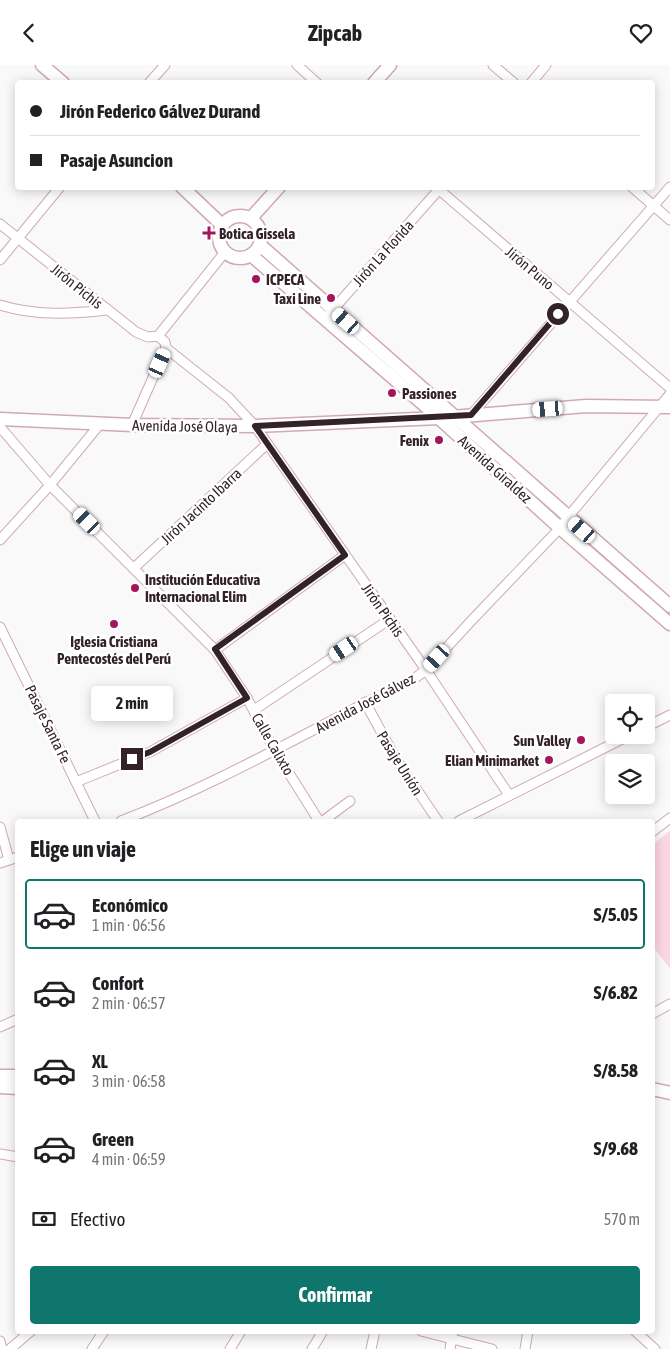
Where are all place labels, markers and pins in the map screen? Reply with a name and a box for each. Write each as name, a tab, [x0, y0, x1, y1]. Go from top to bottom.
place label: Botica Gissela	[219, 225, 295, 242]
marker: Botica Gissela	[203, 227, 215, 239]
place label: ICPECA	[266, 271, 305, 288]
marker: ICPECA	[250, 273, 262, 285]
place label: Taxi Line	[274, 290, 321, 307]
marker: Taxi Line	[325, 292, 337, 304]
place label: Passiones	[402, 385, 457, 402]
marker: Passiones	[386, 387, 398, 399]
place label: Fenix	[400, 432, 429, 449]
marker: Fenix	[433, 434, 445, 446]
place label: Institución Educativa Internacional Elim	[145, 571, 260, 605]
marker: Institución Educativa Internacional Elim	[129, 582, 141, 594]
marker: Iglesia Cristiana Pentecostés del Perú	[108, 618, 120, 630]
place label: Iglesia Cristiana Pentecostés del Perú	[57, 633, 171, 667]
place label: Sun Valley	[514, 732, 572, 749]
marker: Sun Valley	[575, 734, 587, 746]
place label: Elian Minimarket	[445, 752, 540, 769]
marker: Elian Minimarket	[543, 754, 555, 766]

